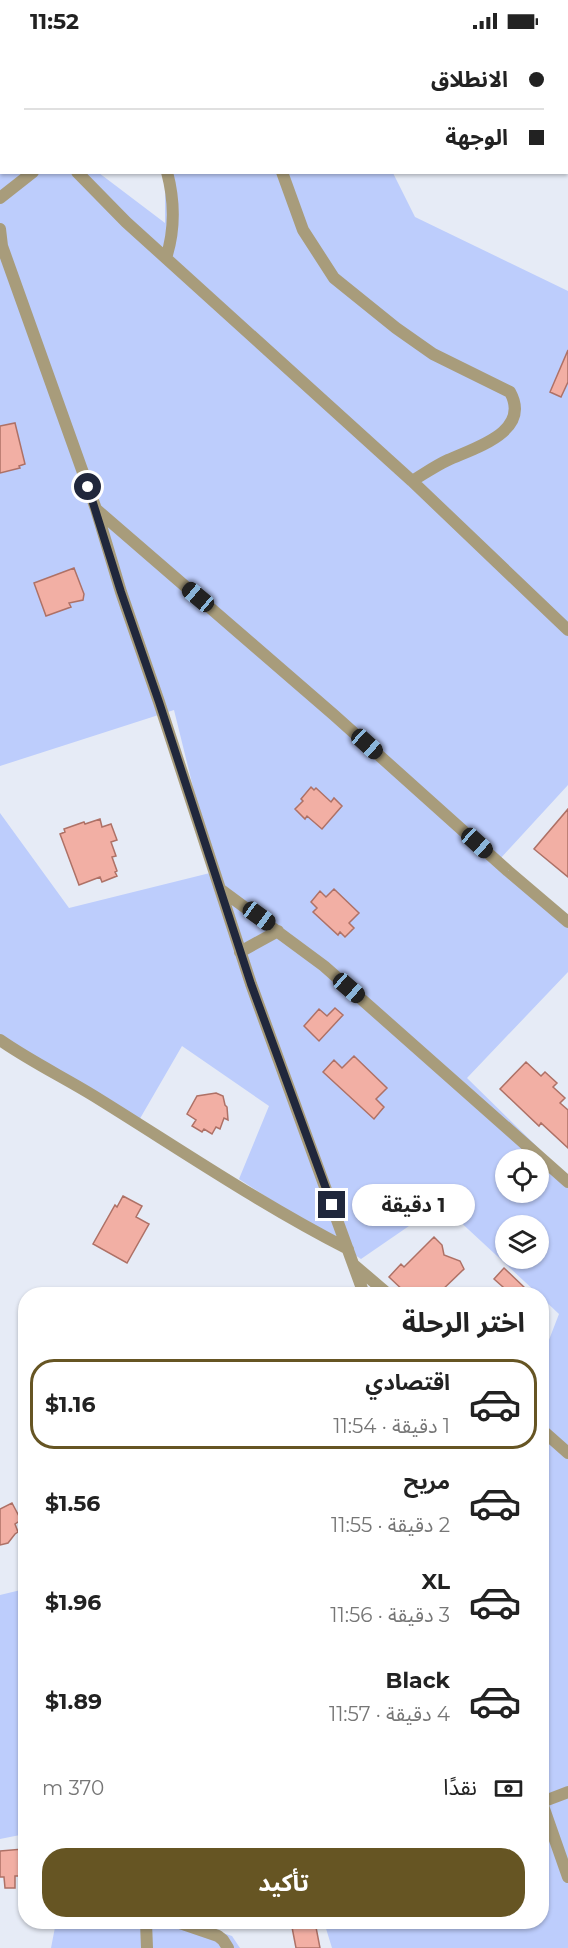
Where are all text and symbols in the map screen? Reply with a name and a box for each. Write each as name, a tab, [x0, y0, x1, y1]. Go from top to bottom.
text: 11:52	[30, 8, 79, 35]
text: الانطلاق	[431, 66, 508, 93]
text: الوجهة	[445, 124, 508, 151]
route start	[74, 473, 101, 500]
car	[178, 579, 218, 615]
car	[348, 725, 386, 763]
car	[458, 824, 496, 862]
car	[239, 898, 279, 934]
car	[330, 969, 368, 1007]
map controls	[495, 1149, 549, 1269]
button: locate	[495, 1149, 549, 1203]
callout: 1 دقيقة	[353, 1184, 476, 1226]
route end	[318, 1191, 345, 1218]
text: 1 دقيقة	[382, 1193, 445, 1217]
button: layers	[495, 1215, 549, 1269]
text: اختر الرحلة	[402, 1306, 525, 1339]
text: اقتصادي	[365, 1369, 450, 1396]
icon: car	[468, 1377, 522, 1431]
text: $1.16	[45, 1391, 95, 1418]
text: 1 دقيقة · 11:54	[333, 1414, 450, 1438]
text: مريح	[404, 1468, 450, 1495]
icon: car	[468, 1476, 522, 1530]
text: $1.56	[45, 1490, 100, 1517]
text: 2 دقيقة · 11:55	[331, 1513, 450, 1537]
text: XL	[421, 1568, 450, 1595]
icon: car	[468, 1575, 522, 1629]
text: $1.96	[45, 1589, 101, 1616]
text: 3 دقيقة · 11:56	[330, 1603, 450, 1627]
text: Black	[386, 1667, 450, 1694]
icon: car	[468, 1674, 522, 1728]
text: $1.89	[45, 1688, 102, 1715]
text: 4 دقيقة · 11:57	[329, 1702, 450, 1726]
icon: cash	[492, 1772, 525, 1805]
text: نقدًا	[443, 1774, 477, 1801]
text: 370 m	[42, 1776, 104, 1800]
button: تأكيد	[42, 1848, 525, 1917]

